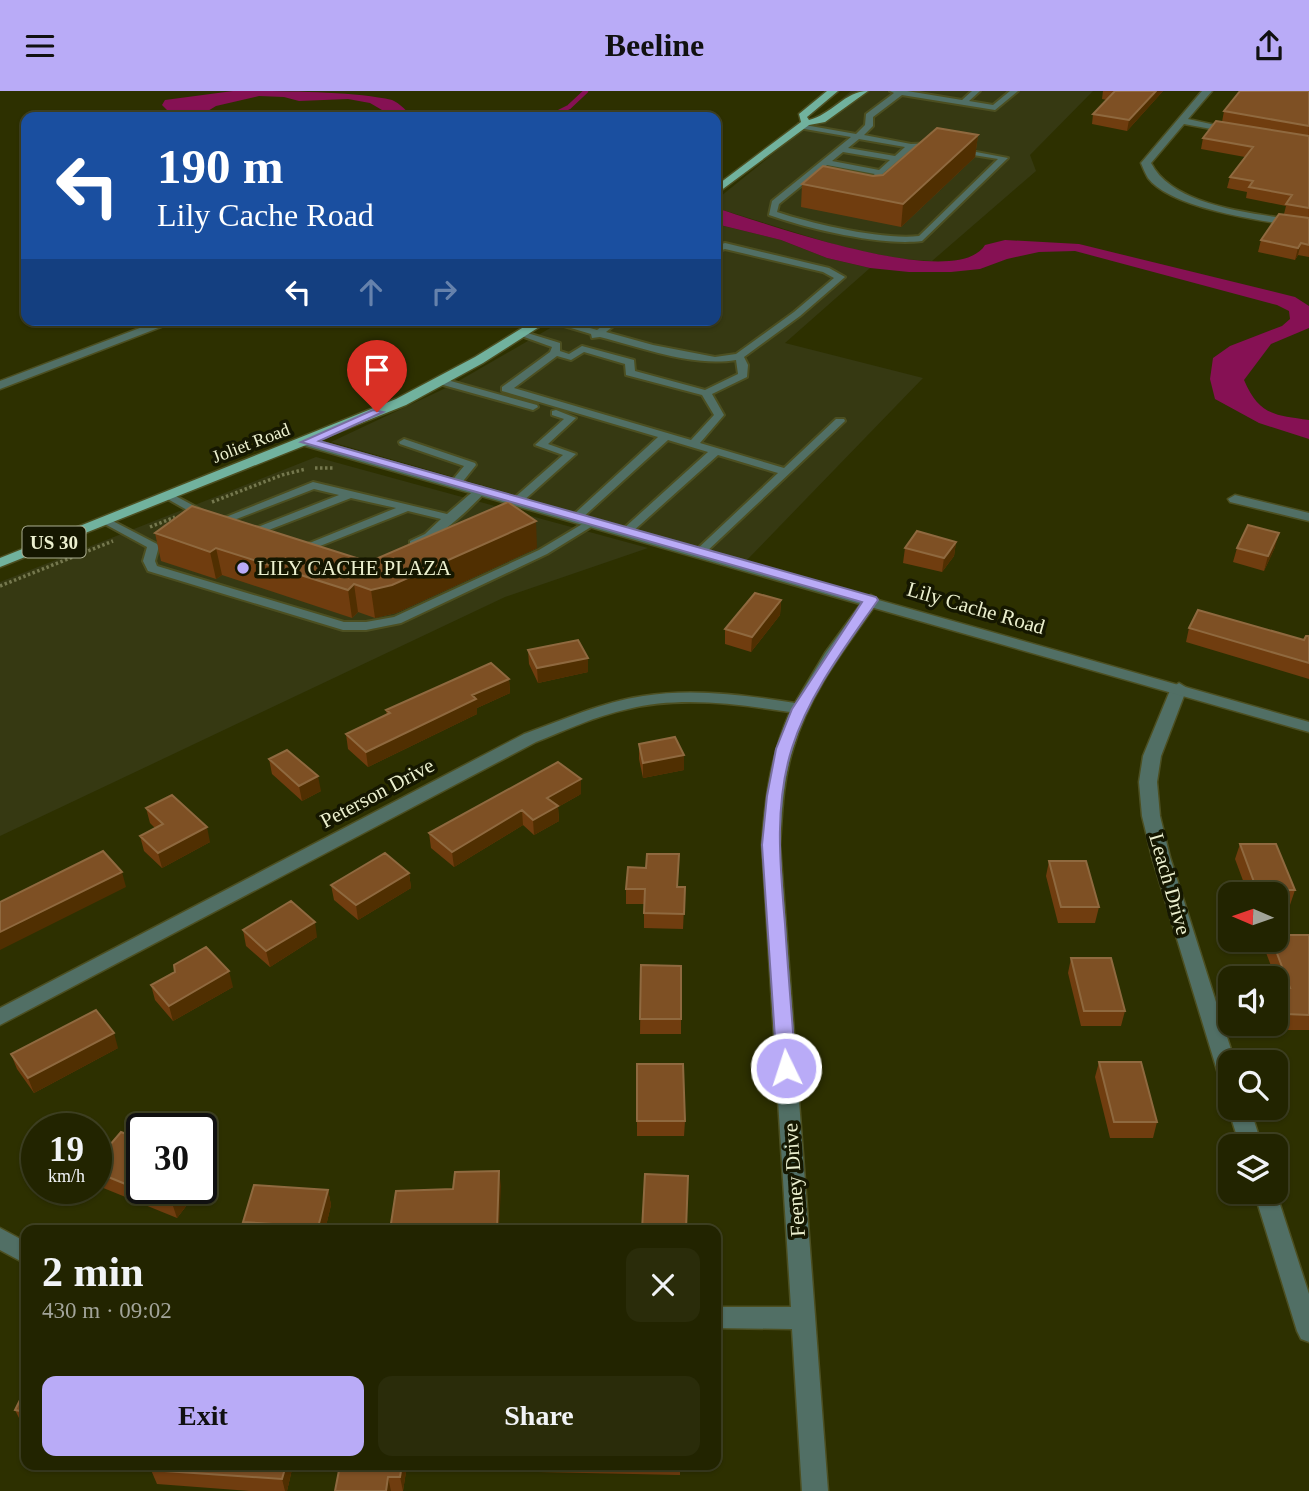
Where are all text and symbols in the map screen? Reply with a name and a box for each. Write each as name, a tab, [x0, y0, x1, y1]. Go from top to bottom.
icon: menu	[21, 27, 59, 65]
text: Beeline	[605, 27, 704, 63]
icon: share	[1250, 27, 1288, 65]
text: 190 m	[157, 139, 284, 194]
icon: left	[42, 140, 133, 231]
text: Lily Cache Road	[157, 197, 374, 233]
icon: left	[279, 273, 317, 311]
icon: ahead	[352, 273, 390, 311]
icon: right	[425, 273, 463, 311]
pin	[347, 340, 407, 412]
icon: arrive	[358, 351, 396, 389]
street label: Joliet Road	[209, 419, 293, 467]
road number: US 30	[22, 527, 86, 557]
place label: LILY CACHE PLAZA	[257, 556, 452, 580]
marker: LILY CACHE PLAZA	[235, 560, 251, 576]
street label: Lily Cache Road	[904, 577, 1048, 639]
street label: Peterson Drive	[316, 753, 438, 833]
street label: Leach Drive	[1144, 831, 1196, 937]
north arrow	[1218, 882, 1288, 952]
map controls	[1218, 882, 1288, 1204]
button: sound	[1218, 966, 1288, 1036]
position arrow	[749, 1031, 823, 1105]
button: search	[1218, 1050, 1288, 1120]
speed limit sign: 30	[126, 1113, 217, 1204]
street label: Feeney Drive	[778, 1122, 810, 1238]
text: 19	[49, 1130, 84, 1169]
button: layers	[1218, 1134, 1288, 1204]
text: km/h	[48, 1166, 85, 1186]
button: close	[626, 1248, 700, 1322]
text: 2 min	[42, 1249, 144, 1295]
text: 430 m · 09:02	[42, 1298, 172, 1323]
button: Exit	[42, 1376, 364, 1456]
button: Share	[378, 1376, 700, 1456]

